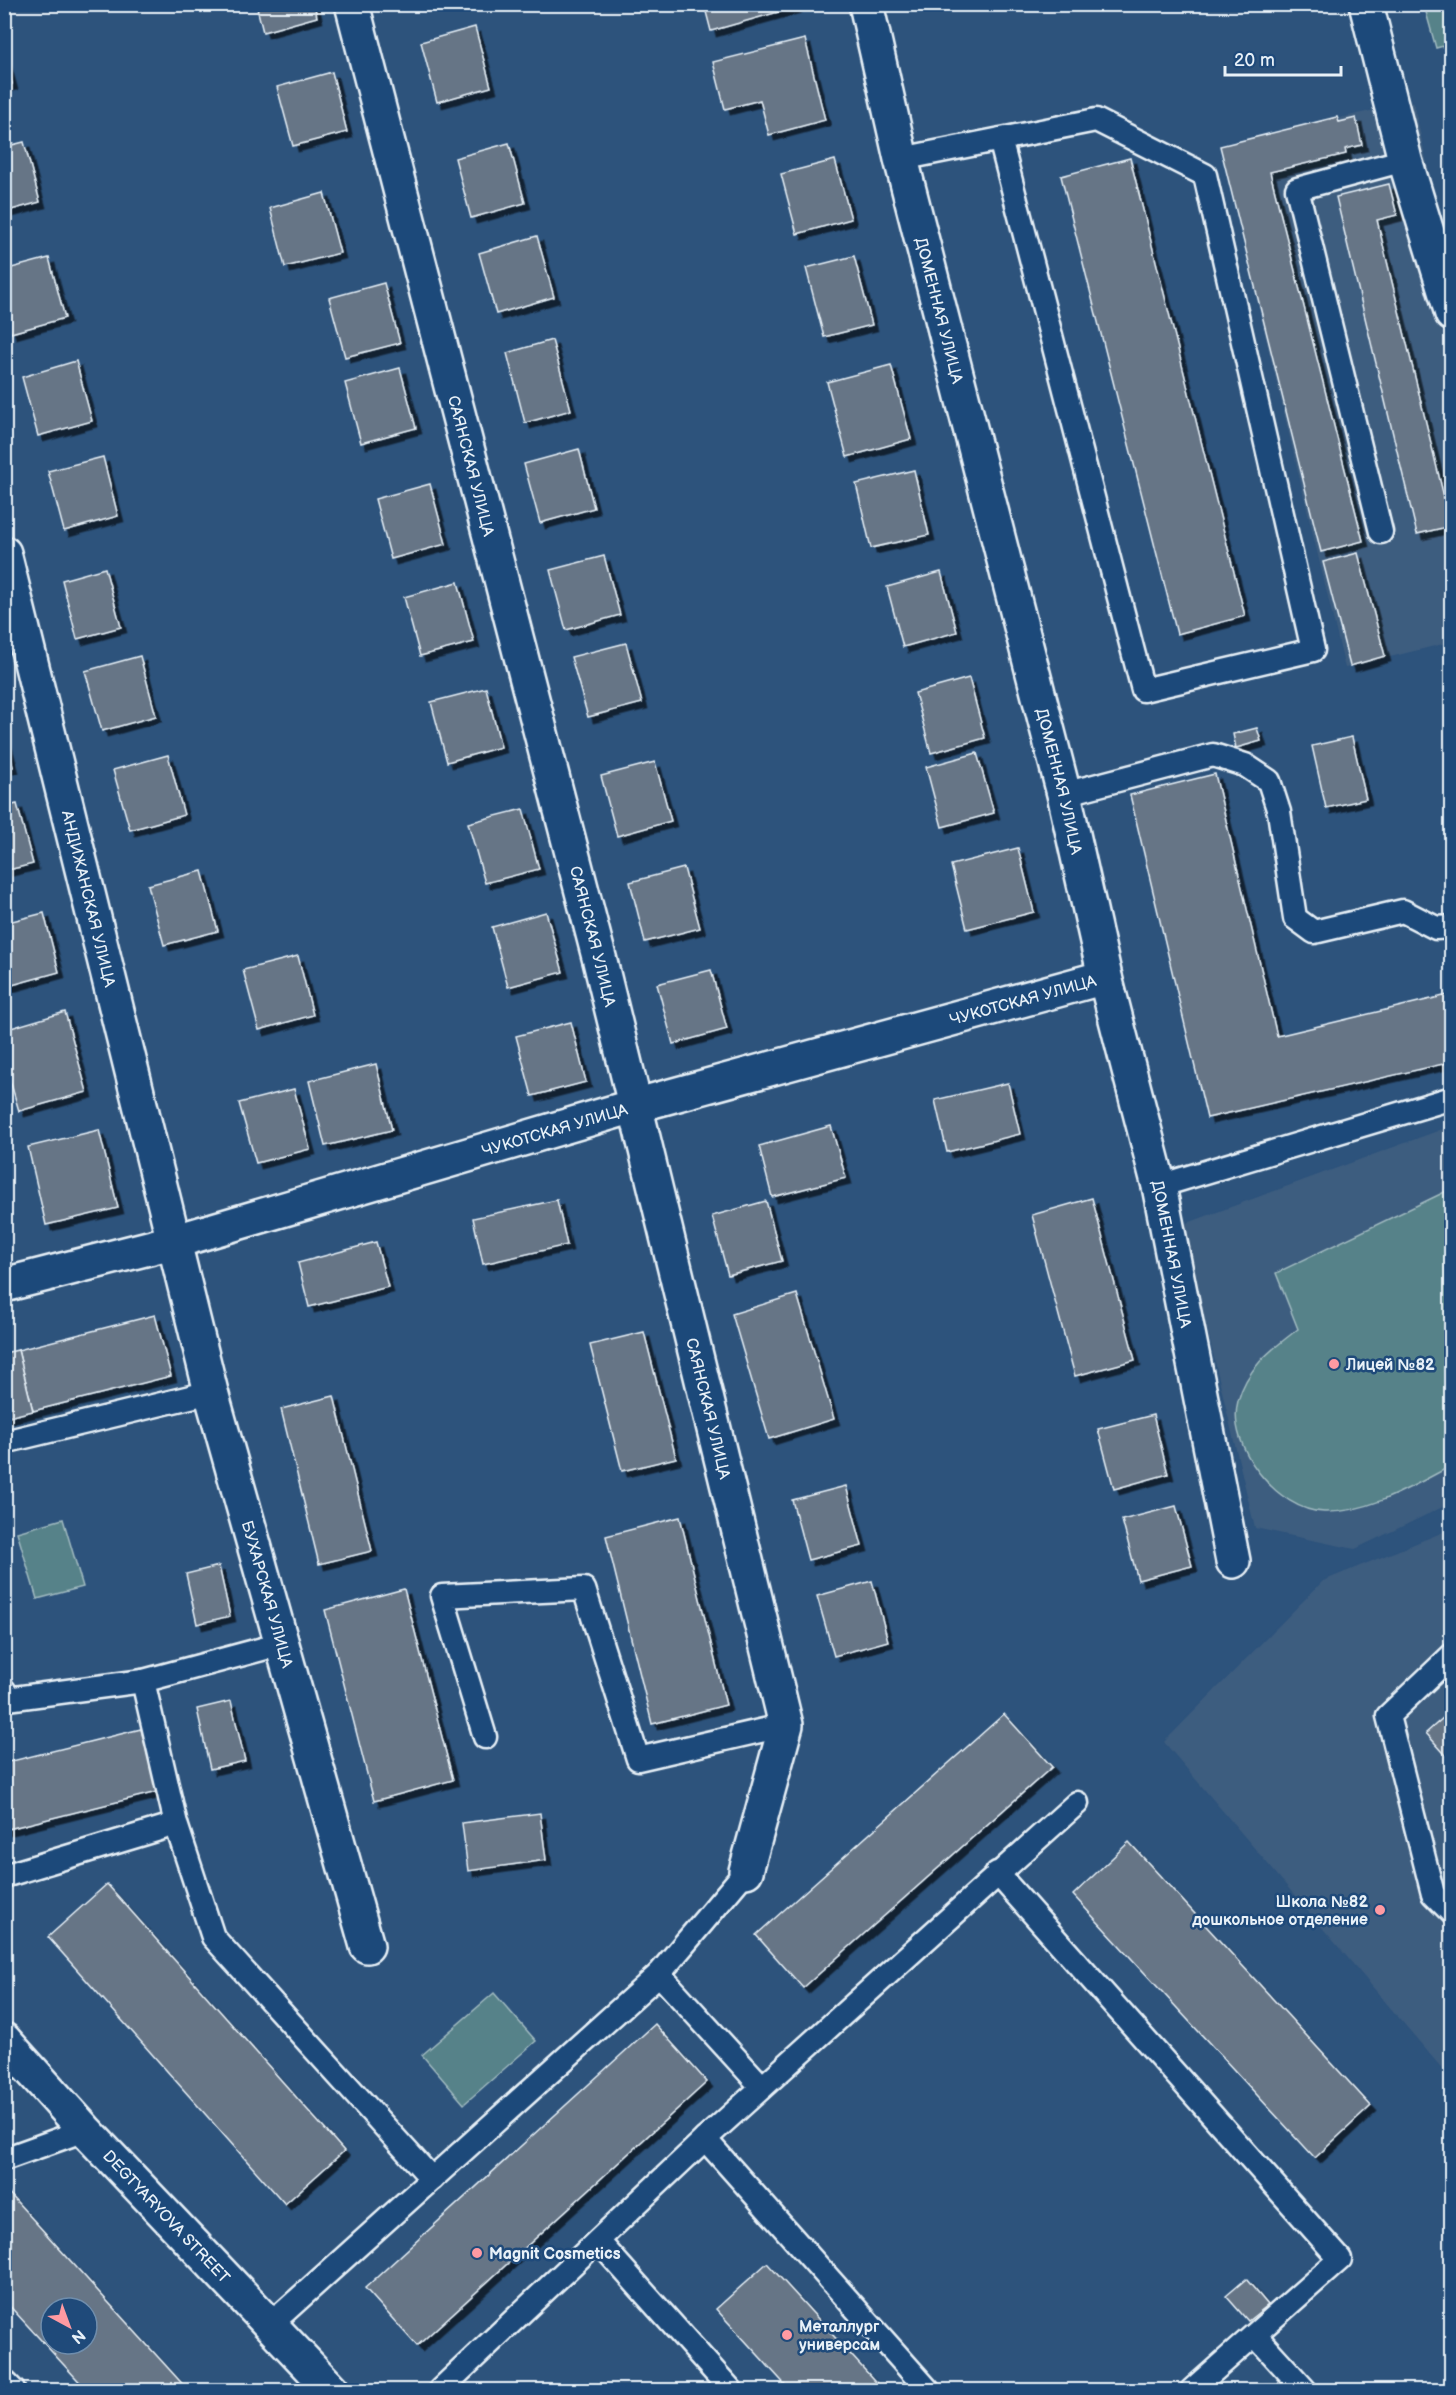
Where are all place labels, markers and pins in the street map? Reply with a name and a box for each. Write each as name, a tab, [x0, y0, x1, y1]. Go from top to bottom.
place label: Лицей №82	[1345, 1356, 1435, 1375]
marker: Лицей №82	[1327, 1357, 1341, 1371]
place label: Школа №82 дошкольное отделение	[1191, 1893, 1368, 1930]
marker: Школа №82 дошкольное отделение	[1373, 1903, 1387, 1917]
place label: Magnit Cosmetics	[489, 2245, 621, 2264]
marker: Magnit Cosmetics	[470, 2246, 484, 2260]
place label: Металлург универсам	[799, 2318, 880, 2355]
marker: Металлург универсам	[780, 2328, 794, 2342]

